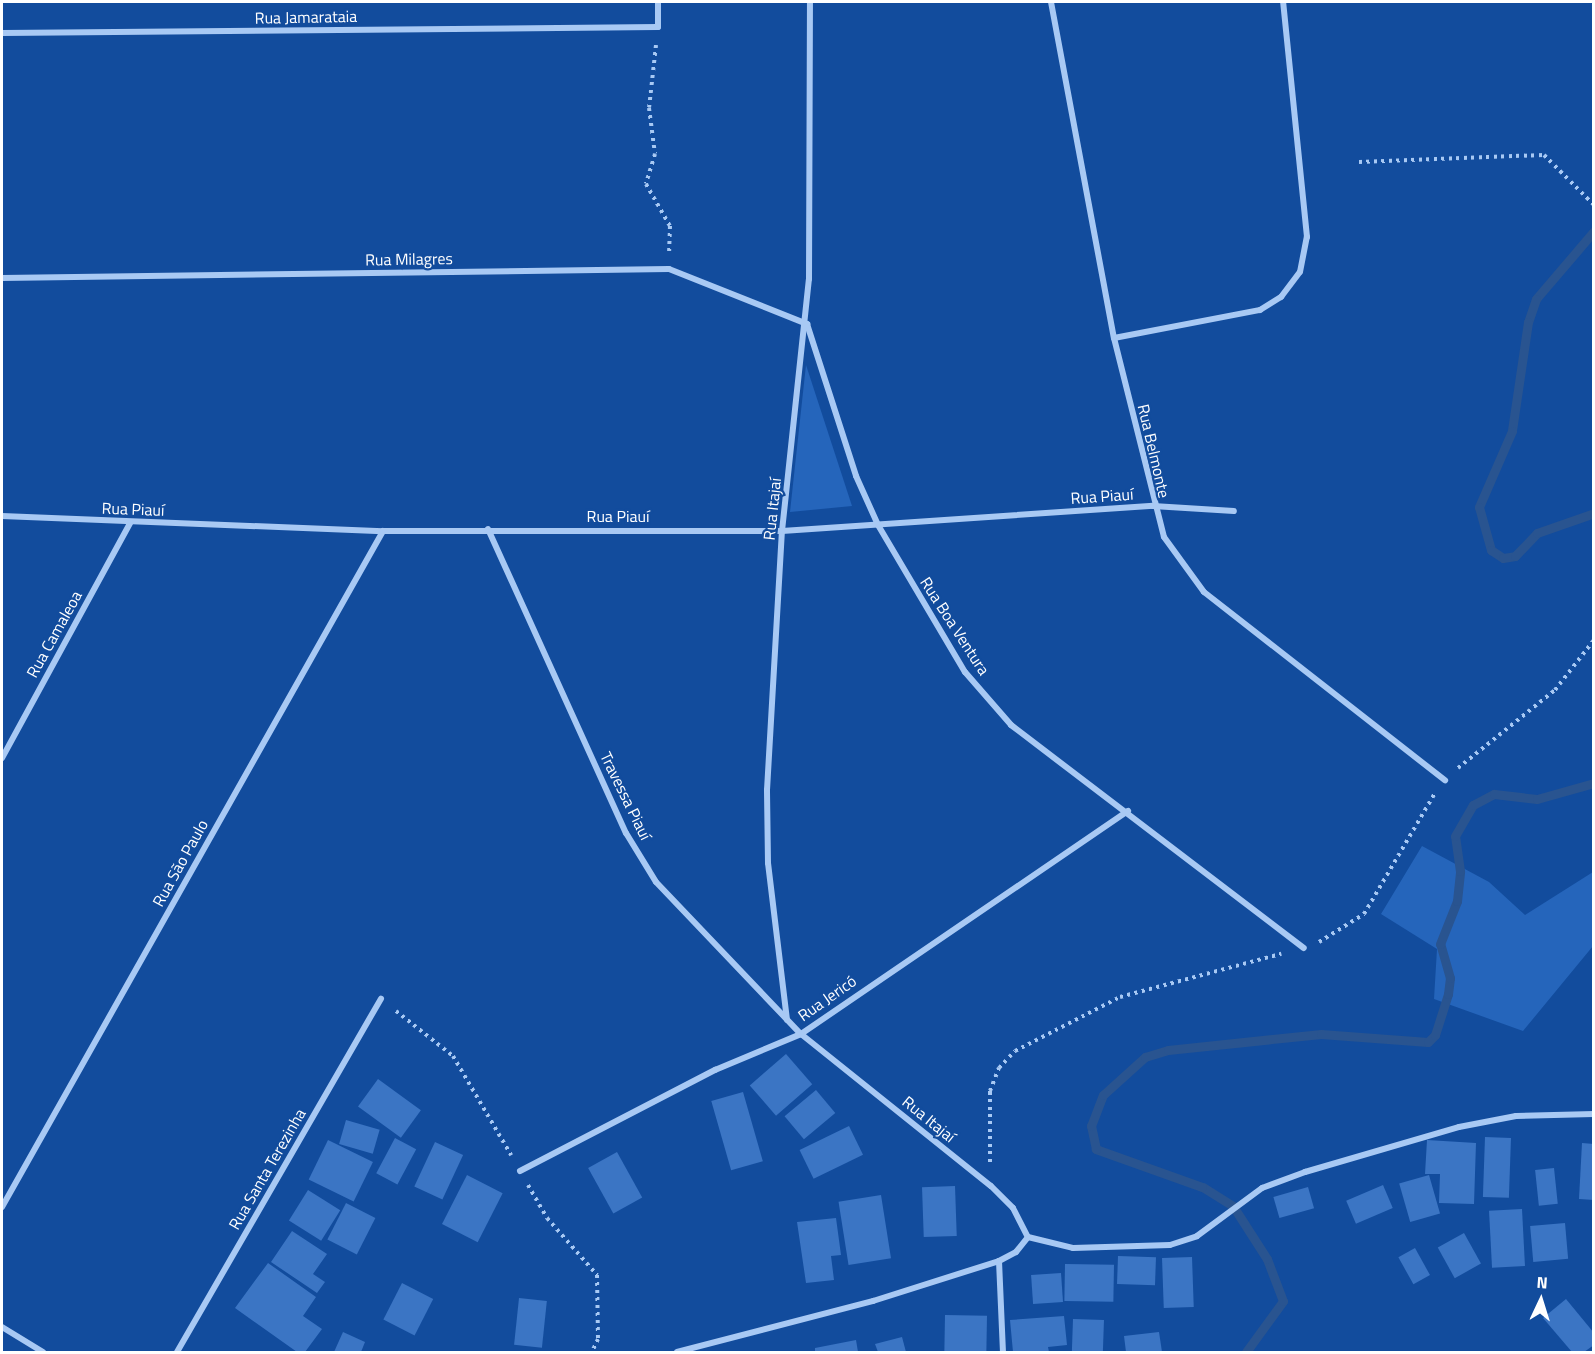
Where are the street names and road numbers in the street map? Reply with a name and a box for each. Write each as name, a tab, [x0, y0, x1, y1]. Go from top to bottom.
street label: Rua Jamarataia	[255, 7, 357, 27]
street label: Rua Milagres	[365, 249, 453, 269]
street label: Rua Belmonte	[1134, 402, 1174, 500]
street label: Rua Itajaí	[759, 477, 785, 541]
street label: Rua Piauí	[1070, 484, 1134, 508]
street label: Rua Piauí	[101, 498, 165, 520]
street label: Rua Piauí	[587, 506, 649, 526]
street label: Rua Boa Ventura	[916, 573, 994, 679]
street label: Rua Camaleoa	[22, 587, 86, 681]
street label: Travessa Piauí	[596, 749, 656, 843]
street label: Rua São Paulo	[148, 816, 212, 910]
street label: Rua Jericó	[794, 971, 860, 1025]
street label: Rua Itajaí	[899, 1092, 959, 1146]
street label: Rua Santa Terezinha	[225, 1105, 309, 1233]

